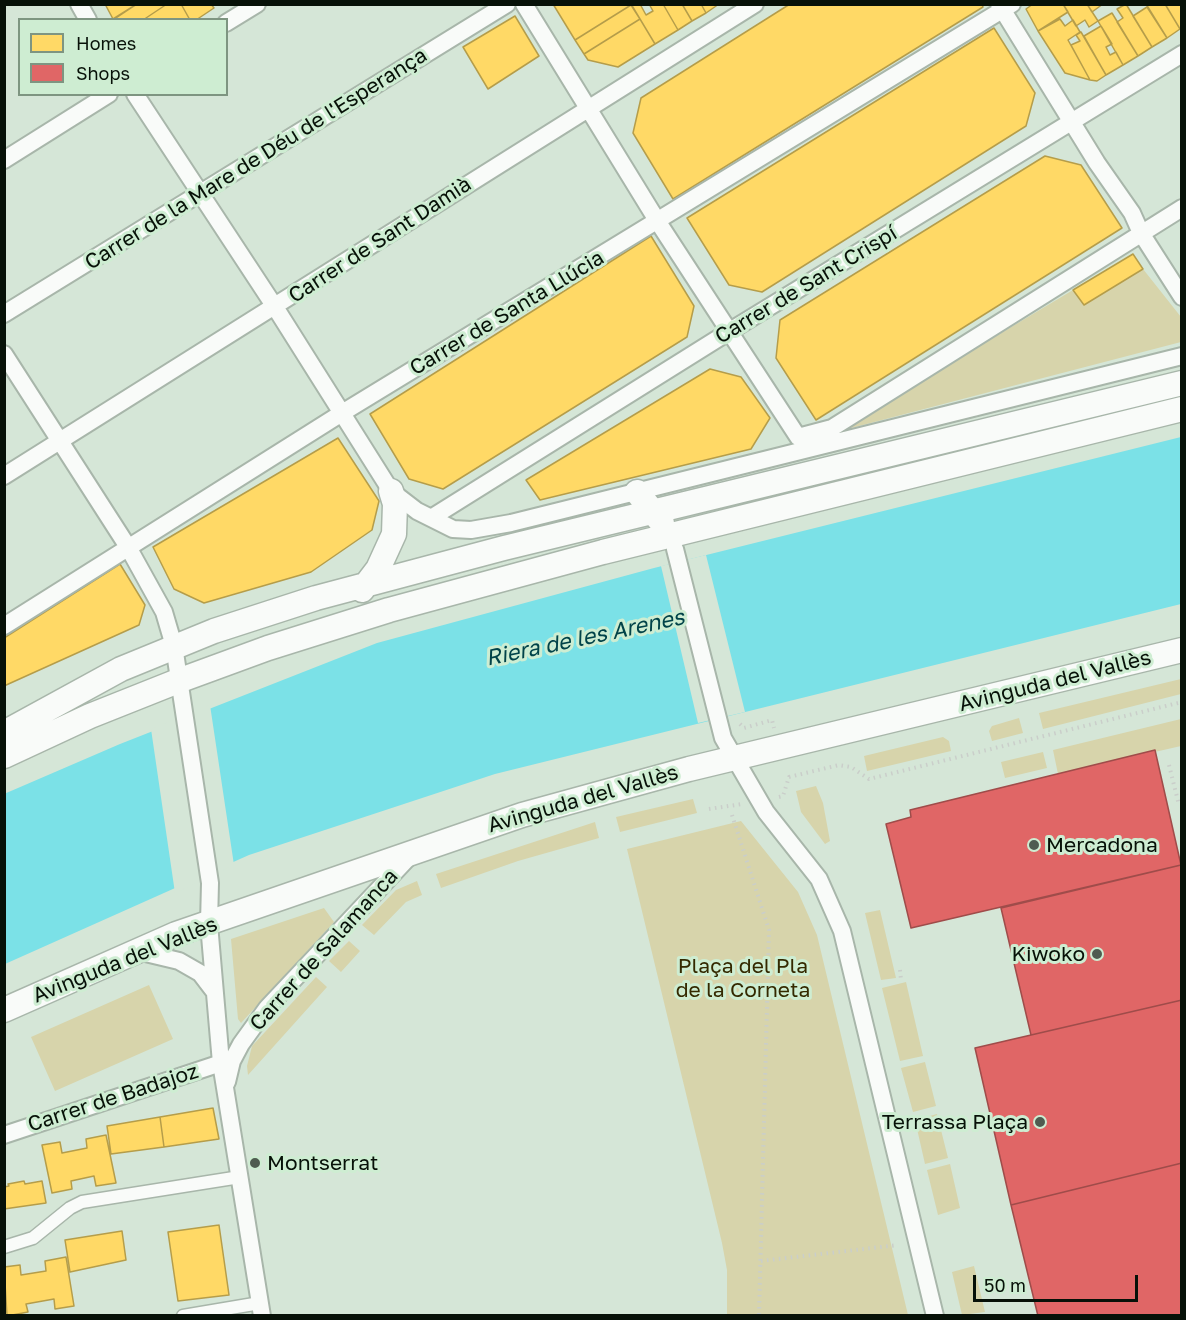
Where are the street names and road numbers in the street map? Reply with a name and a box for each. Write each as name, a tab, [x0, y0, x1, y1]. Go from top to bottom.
street label: Carrer de la Mare de Déu de l'Esperança	[80, 43, 432, 275]
street label: Carrer de Sant Damià	[284, 172, 476, 308]
street label: Carrer de Sant Crispí	[710, 221, 902, 349]
street label: Carrer de Santa Llúcia	[405, 245, 609, 381]
street label: Avinguda del Vallès	[956, 645, 1154, 717]
street label: Avinguda del Vallès	[485, 760, 681, 838]
street label: Carrer de Salamanca	[245, 864, 403, 1036]
street label: Avinguda del Vallès	[29, 911, 221, 1009]
street label: Carrer de Badajoz	[24, 1059, 202, 1137]

